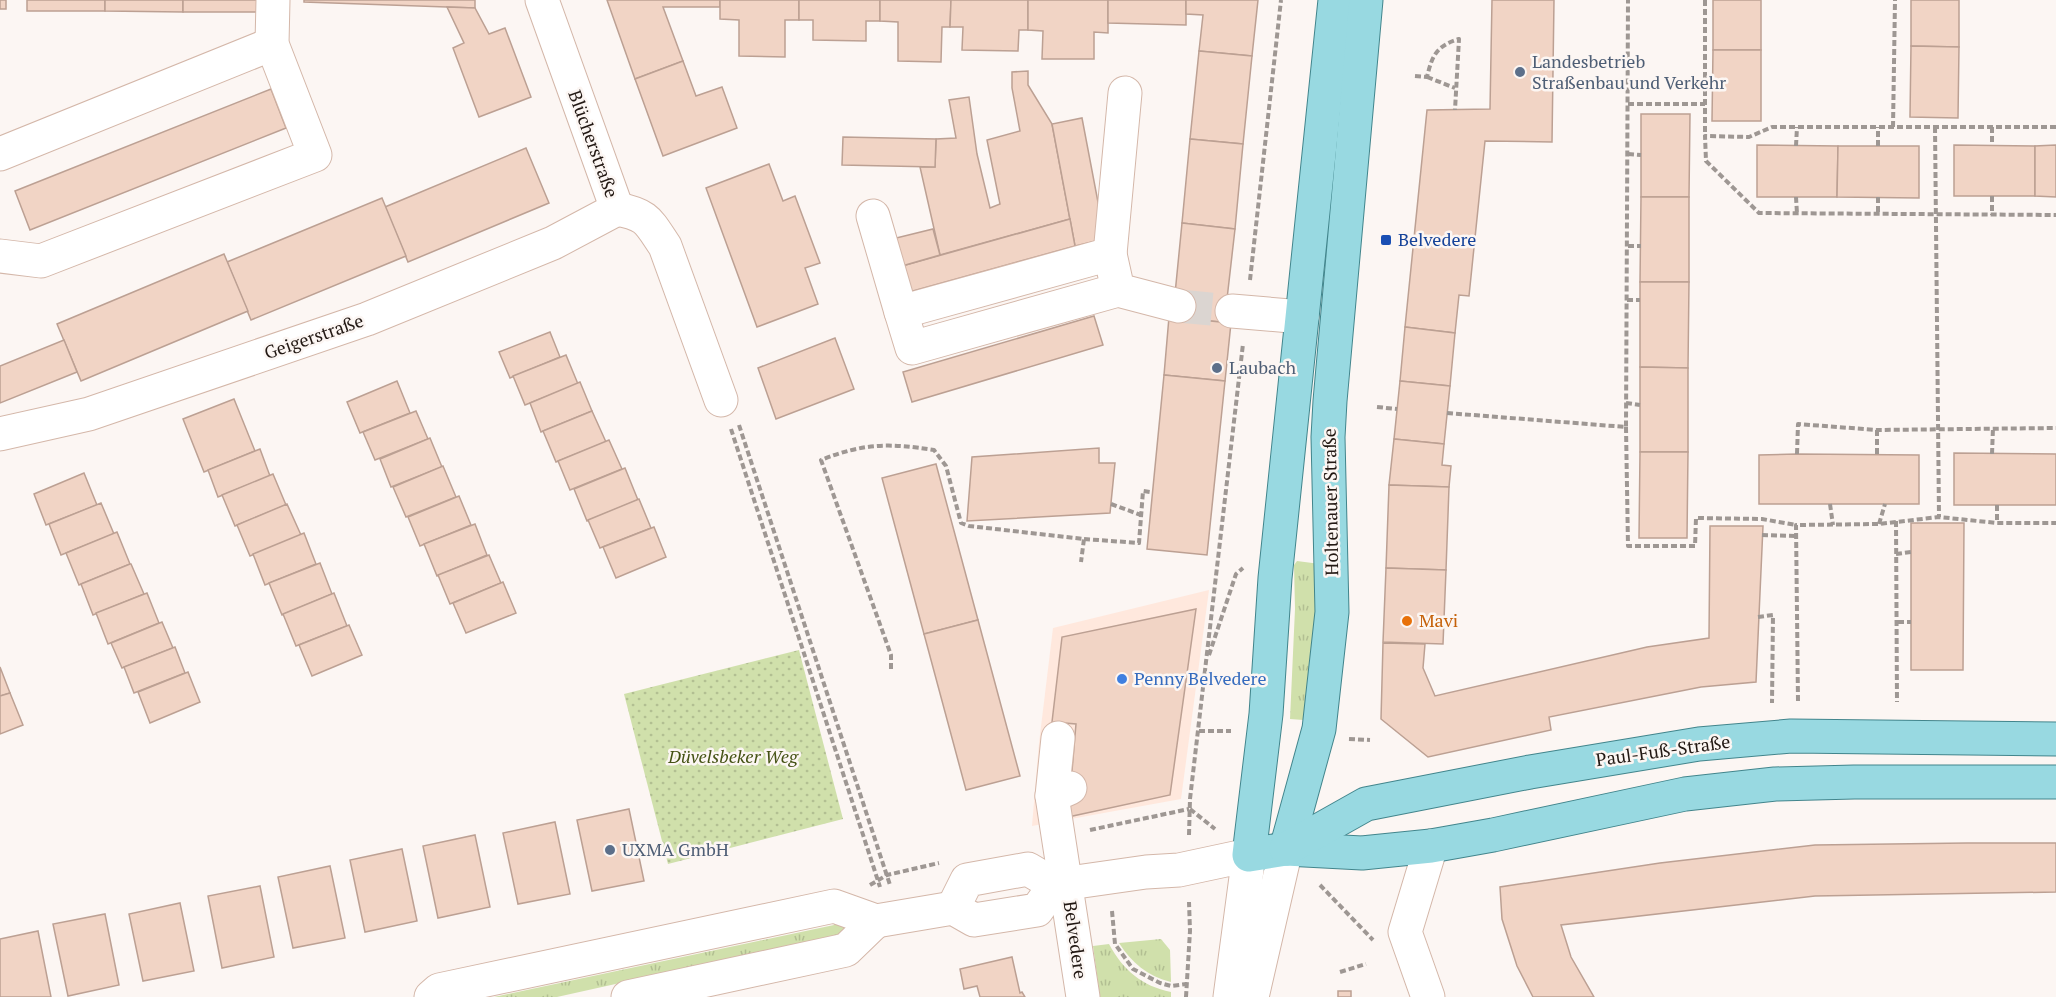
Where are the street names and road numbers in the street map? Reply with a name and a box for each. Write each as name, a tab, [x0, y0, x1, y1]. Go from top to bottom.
street label: Blücherstraße	[563, 87, 625, 201]
street label: Geigerstraße	[261, 308, 366, 364]
street label: Holtenauer Straße	[1317, 428, 1343, 576]
street label: Paul-Fuß-Straße	[1594, 729, 1732, 771]
street label: Belvedere	[1059, 899, 1093, 980]

